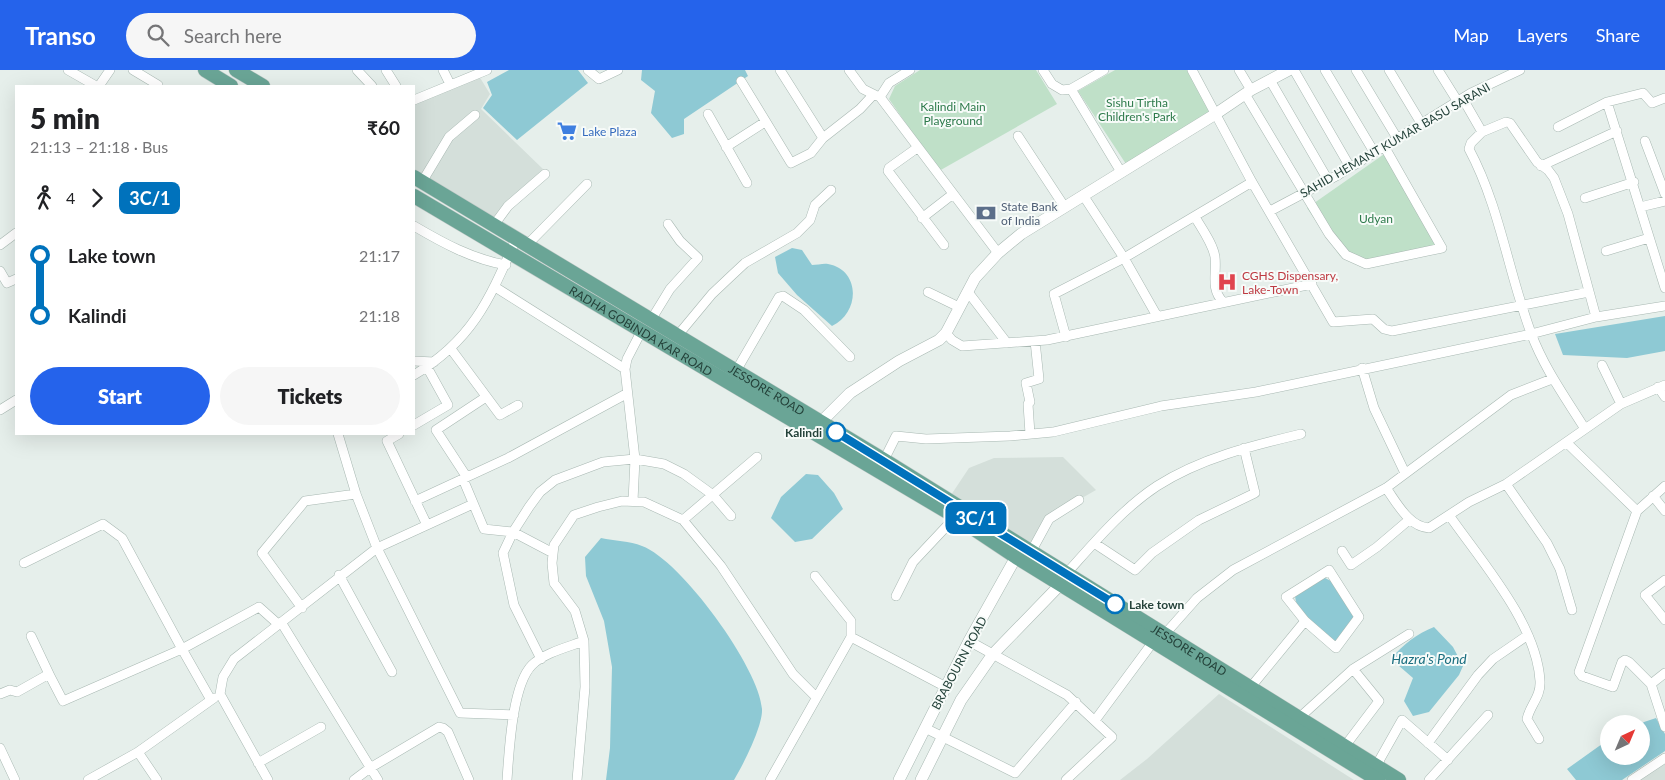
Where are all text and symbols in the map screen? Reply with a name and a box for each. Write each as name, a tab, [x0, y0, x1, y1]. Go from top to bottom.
search box	[126, 13, 476, 58]
text: Transo	[25, 21, 96, 50]
icon: search	[144, 21, 172, 49]
text: Search here	[184, 24, 282, 47]
text: Map	[1453, 24, 1489, 46]
text: Layers	[1517, 24, 1568, 46]
text: Share	[1596, 24, 1640, 46]
street label: SAHID HEMANT KUMAR BASU SARANI	[1297, 79, 1493, 201]
park label: Sishu Tirtha Children's Park	[1098, 95, 1177, 124]
park label: Kalindi Main Playground	[920, 99, 986, 128]
text: 5 min	[30, 101, 100, 135]
text: ₹60	[367, 116, 400, 139]
supermarket icon: Lake Plaza	[556, 120, 578, 142]
place label: Lake Plaza	[582, 124, 637, 139]
text: 21:13 – 21:18 · Bus	[30, 137, 168, 156]
icon: walk	[30, 184, 58, 212]
icon: forward	[83, 184, 111, 212]
text: 3C/1	[129, 187, 170, 209]
text: 4	[66, 188, 75, 207]
place label: State Bank of India	[1001, 199, 1058, 228]
bank icon: State Bank of India	[975, 202, 997, 224]
park label: Udyan	[1359, 211, 1393, 226]
text: Lake town	[68, 244, 156, 267]
text: 21:17	[359, 246, 400, 265]
place label: CGHS Dispensary, Lake-Town	[1242, 268, 1338, 297]
hospital icon: CGHS Dispensary, Lake-Town	[1216, 271, 1238, 293]
street label: RADHA GOBINDA KAR ROAD	[567, 282, 716, 379]
text: Kalindi	[68, 304, 127, 327]
text: 21:18	[359, 306, 400, 325]
street label: JESSORE ROAD	[726, 361, 808, 418]
button: Start	[30, 367, 210, 425]
button: Tickets	[220, 367, 400, 425]
marker: Kalindi	[826, 422, 846, 442]
place label: Kalindi	[785, 425, 822, 440]
line badge: 3C/1	[941, 502, 1011, 534]
text: 3C/1	[955, 507, 997, 529]
marker: Lake town	[1105, 594, 1125, 614]
place label: Lake town	[1129, 597, 1185, 612]
street label: BRABOURN ROAD	[928, 614, 990, 712]
street label: JESSORE ROAD	[1149, 621, 1230, 679]
water label: Hazra's Pond	[1391, 650, 1467, 667]
north arrow	[1600, 715, 1650, 765]
map controls	[1600, 715, 1650, 765]

